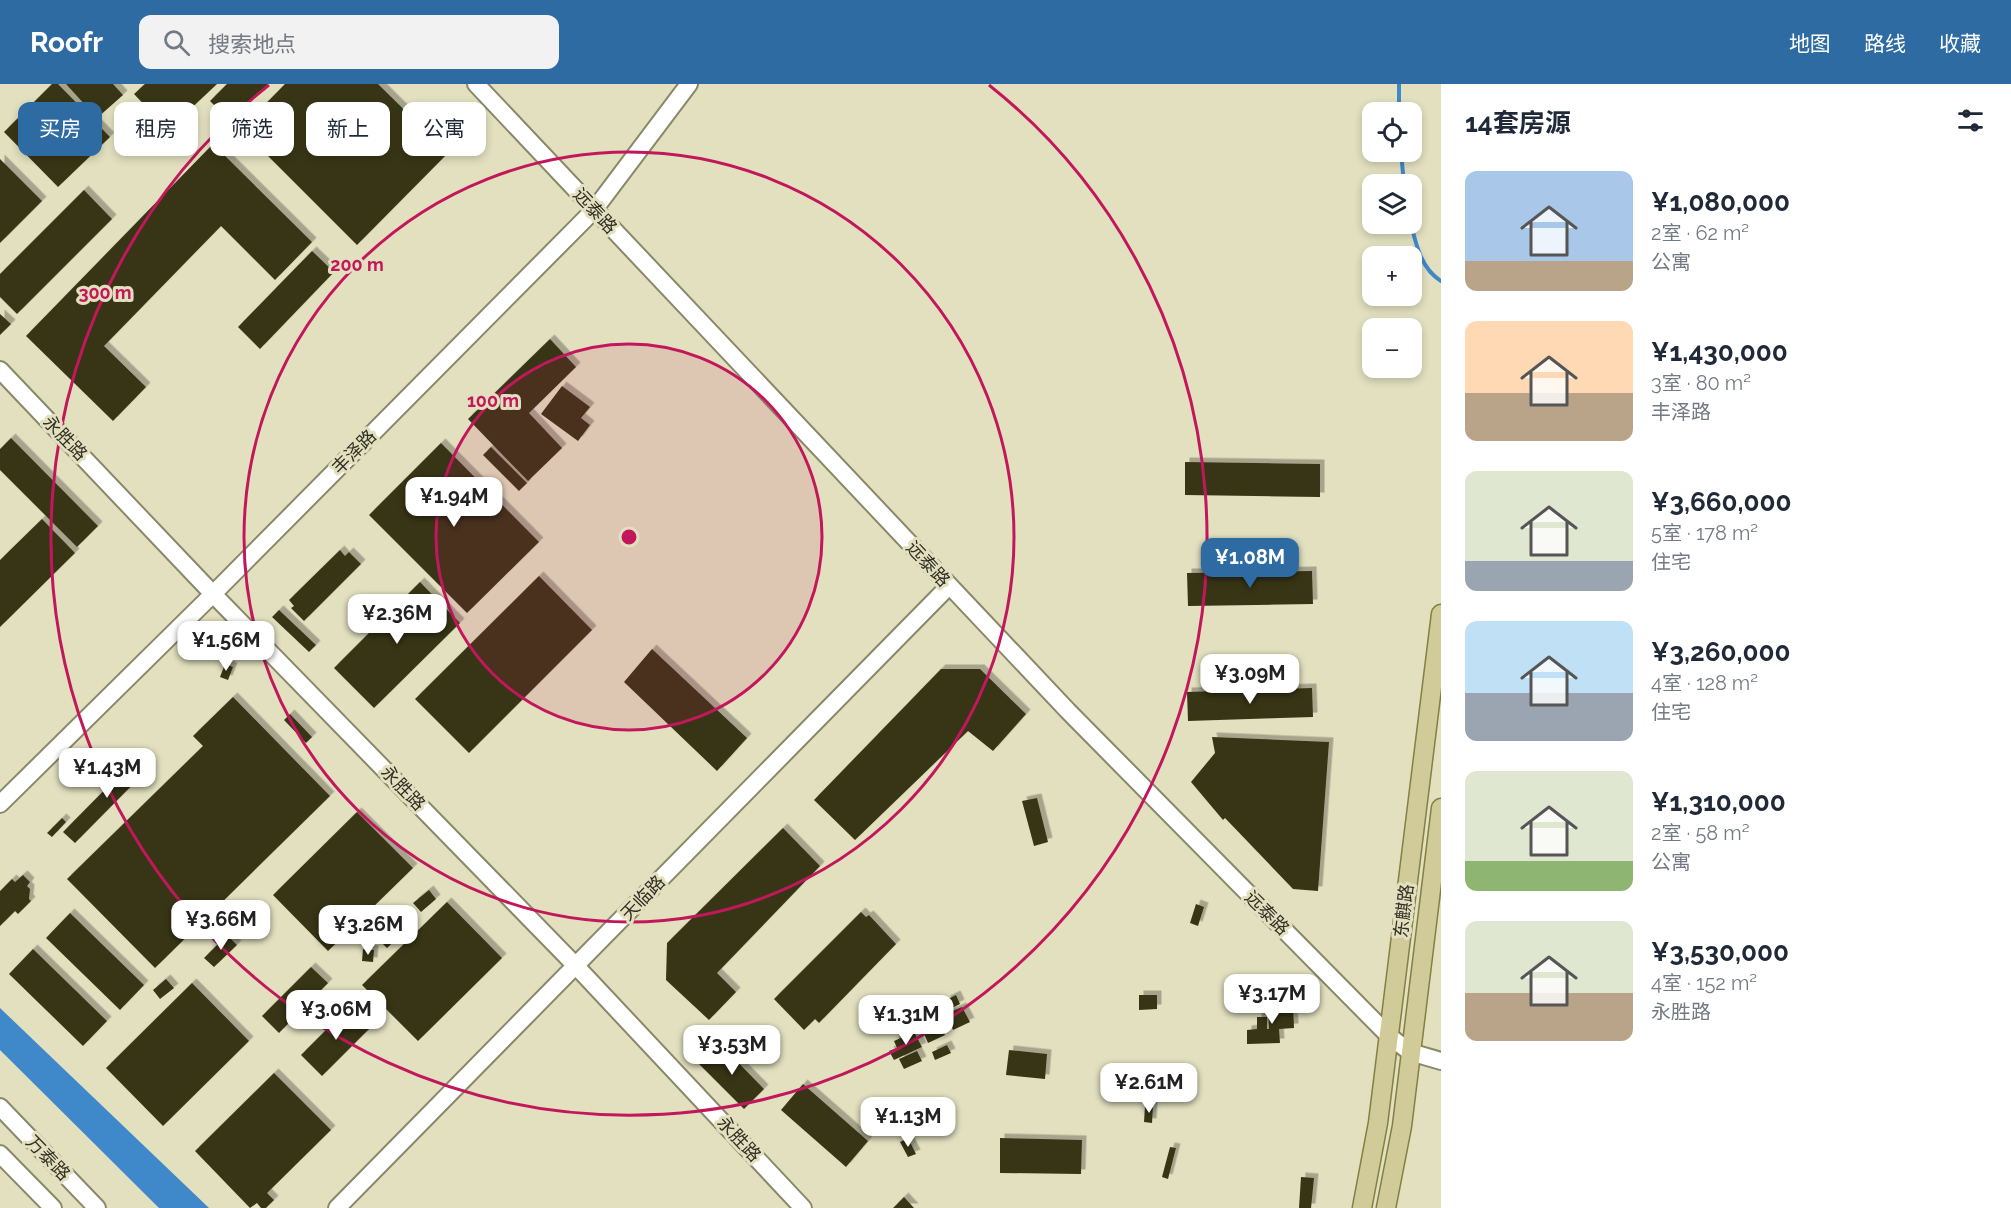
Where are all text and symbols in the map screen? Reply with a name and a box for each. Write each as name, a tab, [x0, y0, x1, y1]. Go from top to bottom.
search box	[139, 15, 559, 69]
text: Roofr	[30, 26, 103, 59]
icon: search	[160, 26, 193, 59]
text: 搜索地点	[208, 31, 296, 57]
text: 地图	[1789, 31, 1831, 56]
text: 路线	[1864, 31, 1906, 56]
text: 收藏	[1939, 31, 1981, 56]
chip: 买房	[18, 102, 102, 156]
chip: 租房	[114, 102, 198, 156]
chip: 筛选	[210, 102, 294, 156]
chip: 新上	[306, 102, 390, 156]
chip: 公寓	[402, 102, 486, 156]
map controls	[1362, 102, 1422, 378]
button: locate	[1362, 102, 1422, 162]
icon: filters	[1954, 104, 1987, 137]
text: 14套房源	[1465, 108, 1571, 138]
button: layers	[1362, 174, 1422, 234]
street label: 远泰路	[569, 184, 621, 238]
text: ¥1,080,000	[1651, 187, 1790, 217]
icon: home	[1513, 195, 1585, 267]
text: 2室 · 62 m²	[1651, 221, 1749, 245]
button: +	[1362, 246, 1422, 306]
text: 公寓	[1651, 250, 1691, 274]
text: 200 m	[330, 254, 384, 275]
text: 300 m	[78, 282, 132, 303]
button: −	[1362, 318, 1422, 378]
text: ¥1,430,000	[1651, 337, 1788, 367]
icon: home	[1513, 345, 1585, 417]
text: 3室 · 80 m²	[1651, 371, 1751, 395]
text: 100 m	[467, 390, 519, 411]
text: 丰泽路	[1651, 400, 1711, 424]
street label: 永胜路	[39, 411, 92, 464]
street label: 丰泽路	[327, 425, 380, 478]
pin: ¥1.94M	[405, 477, 503, 528]
text: ¥1.94M	[419, 484, 489, 508]
text: ¥3,660,000	[1651, 487, 1792, 517]
icon: home	[1513, 495, 1585, 567]
text: 5室 · 178 m²	[1651, 521, 1758, 545]
centre of rings	[619, 527, 639, 547]
street label: 远泰路	[902, 537, 954, 591]
pin: ¥1.08M	[1201, 538, 1299, 589]
text: ¥1.08M	[1215, 545, 1285, 569]
text: 住宅	[1651, 550, 1691, 574]
pin: ¥2.36M	[348, 594, 446, 645]
text: ¥2.36M	[362, 601, 432, 625]
pin: ¥1.56M	[177, 621, 275, 672]
text: ¥1.56M	[191, 628, 261, 652]
text: ¥3,260,000	[1651, 637, 1790, 667]
icon: home	[1513, 645, 1585, 717]
pin: ¥3.09M	[1201, 654, 1299, 705]
text: ¥3.09M	[1214, 661, 1286, 685]
text: 4室 · 128 m²	[1651, 671, 1758, 695]
text: 住宅	[1651, 700, 1691, 724]
pin: ¥1.43M	[58, 748, 156, 799]
text: ¥1.43M	[73, 755, 141, 779]
street label: 永胜路	[377, 761, 430, 814]
text: ¥1,310,000	[1651, 787, 1786, 817]
icon: home	[1513, 795, 1585, 867]
text: 2室 · 58 m²	[1651, 821, 1749, 845]
text: 公寓	[1651, 850, 1691, 874]
street label: 天临路	[616, 871, 669, 924]
street label: 东麒路	[1390, 883, 1417, 939]
street label: 远泰路	[1241, 886, 1294, 939]
pin: ¥3.66M	[172, 900, 270, 951]
pin: ¥3.26M	[319, 905, 417, 956]
text: ¥3.66M	[185, 907, 257, 931]
text: ¥3.26M	[333, 912, 403, 936]
text: ¥3,530,000	[1651, 937, 1789, 967]
icon: home	[1513, 945, 1585, 1017]
text: 4室 · 152 m²	[1651, 971, 1757, 995]
pin: ¥3.17M	[1223, 974, 1321, 1025]
text: ¥3.17M	[1238, 981, 1306, 1005]
pin: ¥3.06M	[287, 990, 385, 1041]
pin: ¥1.31M	[857, 995, 955, 1046]
text: ¥3.06M	[300, 997, 372, 1021]
text: 永胜路	[1651, 1000, 1711, 1024]
text: ¥1.31M	[873, 1002, 939, 1026]
pin: ¥3.53M	[683, 1025, 781, 1076]
text: ¥3.53M	[697, 1032, 767, 1056]
pin: ¥2.61M	[1100, 1063, 1198, 1114]
text: ¥2.61M	[1114, 1070, 1184, 1094]
pin: ¥1.13M	[859, 1097, 957, 1148]
text: ¥1.13M	[875, 1104, 941, 1128]
street label: 永胜路	[713, 1112, 765, 1166]
street label: 万泰路	[22, 1131, 75, 1184]

